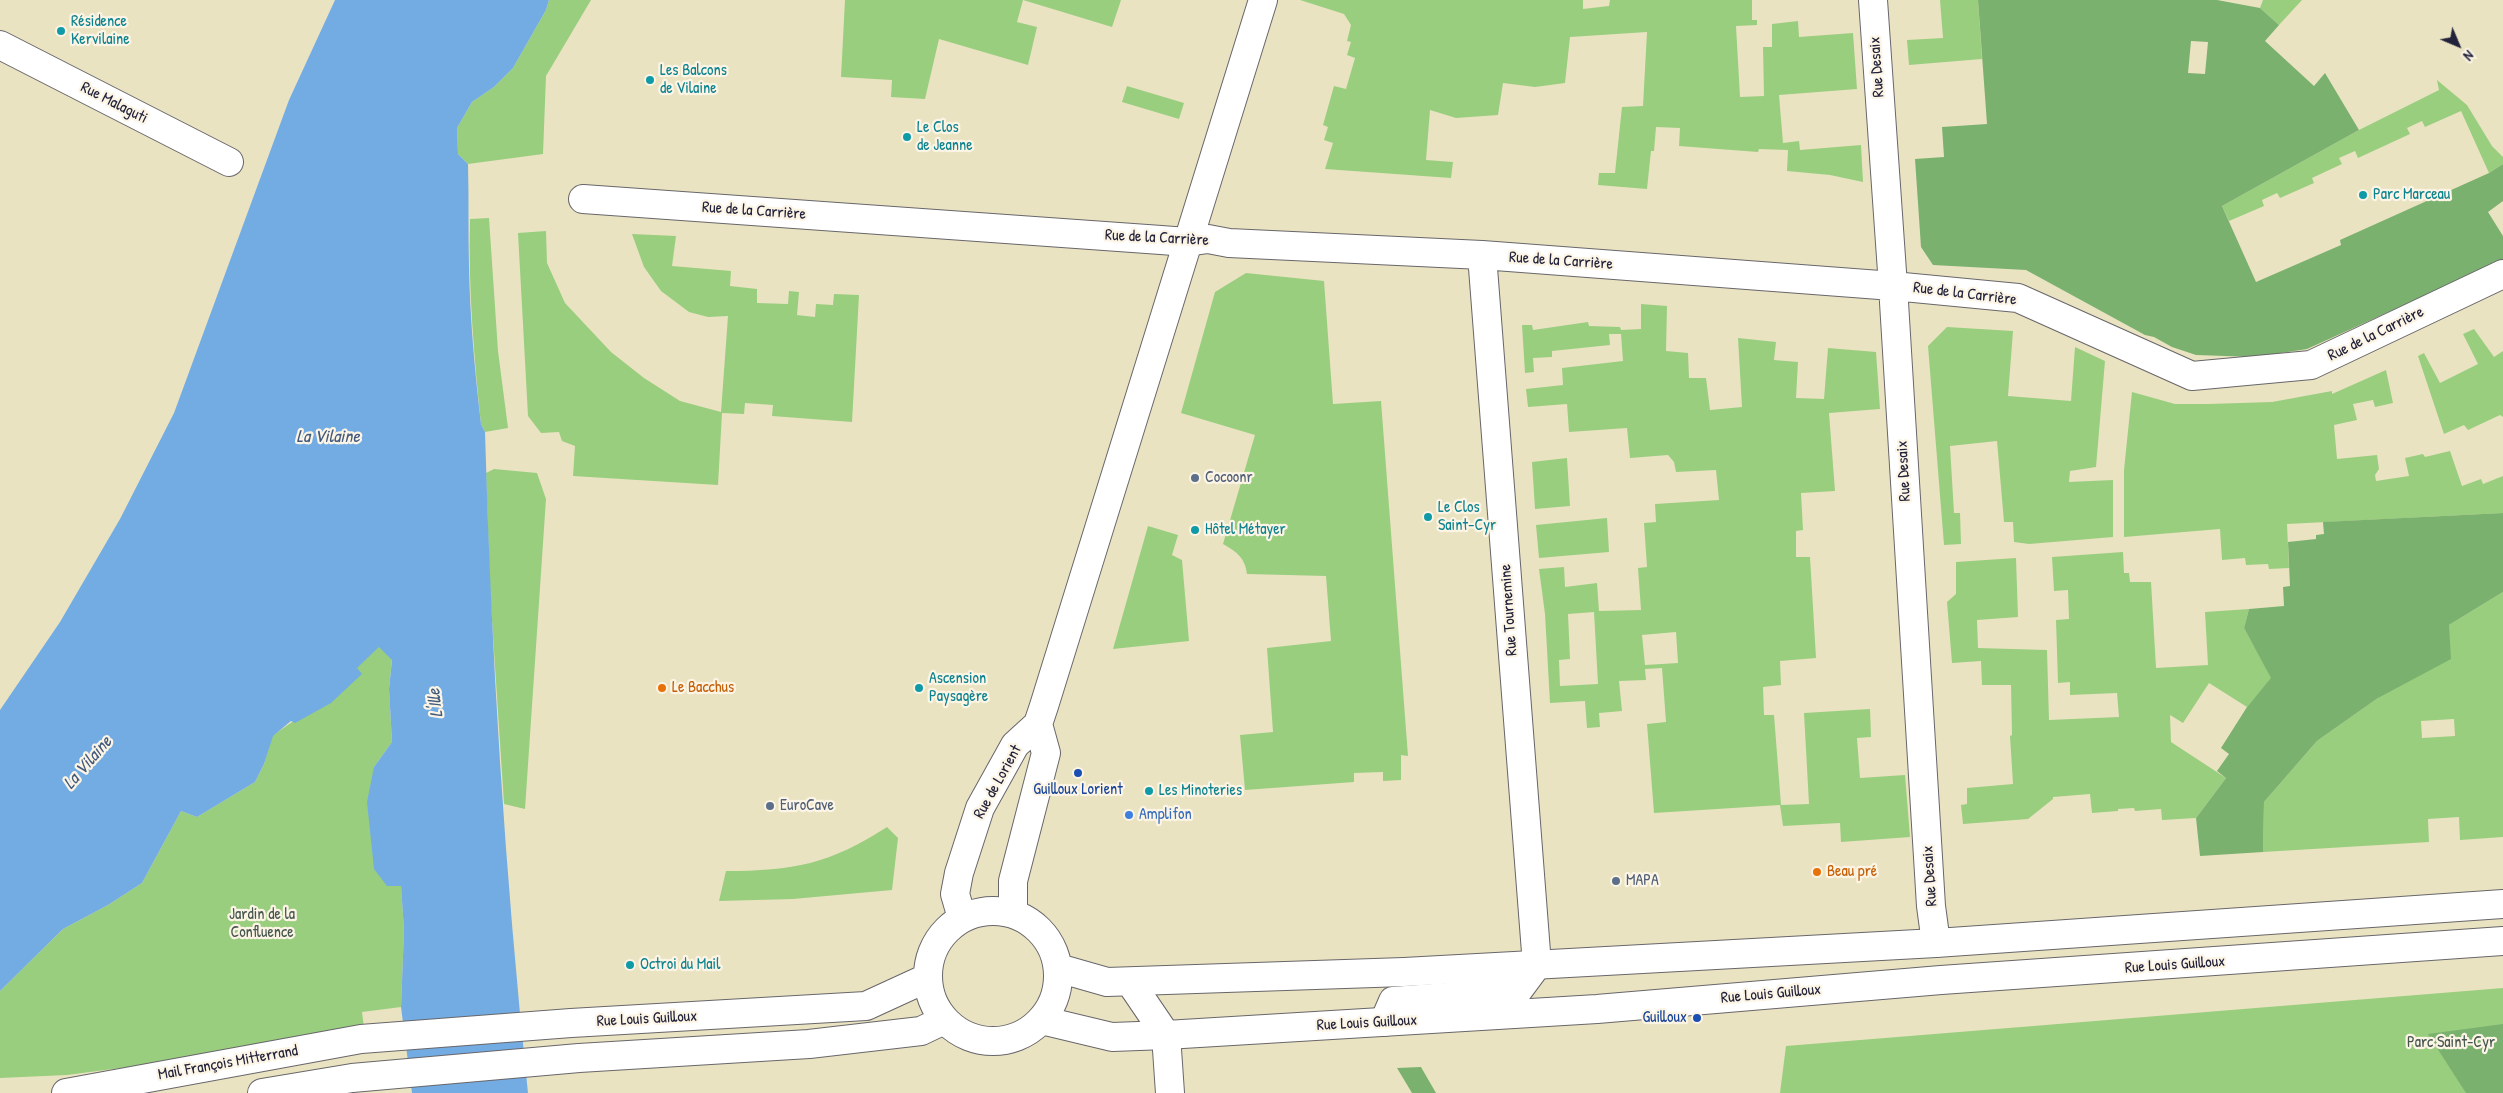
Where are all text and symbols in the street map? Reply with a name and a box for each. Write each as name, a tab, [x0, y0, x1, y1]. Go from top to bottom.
place label: Résidence Kervilaine	[71, 12, 130, 50]
north arrow	[2433, 20, 2483, 70]
marker: Résidence Kervilaine	[55, 25, 67, 37]
street label: Rue Desaix	[1865, 36, 1889, 98]
text: N	[2460, 47, 2478, 65]
place label: Les Balcons de Vilaine	[660, 61, 727, 99]
marker: Les Balcons de Vilaine	[644, 74, 656, 86]
street label: Rue Malaguti	[77, 78, 151, 128]
place label: Le Clos de Jeanne	[917, 118, 973, 156]
marker: Le Clos de Jeanne	[901, 131, 913, 143]
place label: Parc Marceau	[2373, 185, 2450, 205]
marker: Parc Marceau	[2357, 189, 2369, 201]
street label: Rue de la Carrière	[701, 198, 807, 224]
street label: Rue de la Carrière	[1105, 226, 1209, 250]
street label: Rue de la Carrière	[1508, 248, 1614, 274]
street label: Rue de la Carrière	[1912, 278, 2018, 310]
street label: Rue de la Carrière	[2325, 303, 2427, 365]
water label: La Vilaine	[296, 426, 360, 448]
street label: Rue Desaix	[1893, 440, 1915, 502]
place label: Cocoonr	[1205, 468, 1253, 488]
marker: Cocoonr	[1189, 472, 1201, 484]
place label: Le Clos Saint-Cyr	[1438, 498, 1496, 536]
marker: Le Clos Saint-Cyr	[1422, 511, 1434, 523]
place label: Hôtel Métayer	[1205, 520, 1286, 540]
marker: Hôtel Métayer	[1189, 524, 1201, 536]
street label: Rue Tournemine	[1496, 564, 1522, 656]
place label: Ascension Paysagère	[929, 669, 988, 707]
place label: Le Bacchus	[672, 678, 734, 698]
marker: Le Bacchus	[656, 682, 668, 694]
marker: Ascension Paysagère	[913, 682, 925, 694]
water label: L'Ille	[424, 687, 448, 719]
water label: La Vilaine	[59, 732, 117, 794]
street label: Rue de Lorient	[970, 742, 1026, 822]
marker: Guilloux Lorient	[1072, 767, 1084, 779]
place label: Guilloux Lorient	[1033, 780, 1123, 800]
place label: Les Minoteries	[1159, 781, 1242, 801]
marker: Les Minoteries	[1143, 785, 1155, 797]
place label: EuroCave	[780, 796, 834, 816]
marker: EuroCave	[764, 800, 776, 812]
place label: Amplifon	[1139, 805, 1192, 825]
marker: Amplifon	[1123, 809, 1135, 821]
street label: Rue Desaix	[1918, 845, 1942, 907]
place label: Beau pré	[1827, 862, 1877, 882]
marker: Beau pré	[1811, 866, 1823, 878]
place label: MAPA	[1626, 871, 1659, 891]
marker: MAPA	[1610, 875, 1622, 887]
park label: Jardin de la Confluence	[229, 905, 295, 943]
street label: Rue Louis Guilloux	[2124, 952, 2226, 978]
place label: Octroi du Mail	[640, 955, 720, 975]
marker: Octroi du Mail	[624, 959, 636, 971]
street label: Rue Louis Guilloux	[1720, 980, 1822, 1008]
street label: Rue Louis Guilloux	[596, 1007, 698, 1031]
place label: Guilloux	[1642, 1008, 1687, 1028]
street label: Rue Louis Guilloux	[1316, 1011, 1418, 1035]
marker: Guilloux	[1691, 1012, 1703, 1024]
park label: Parc Saint-Cyr	[2407, 1033, 2495, 1053]
street label: Mail François Mitterrand	[157, 1041, 299, 1085]

